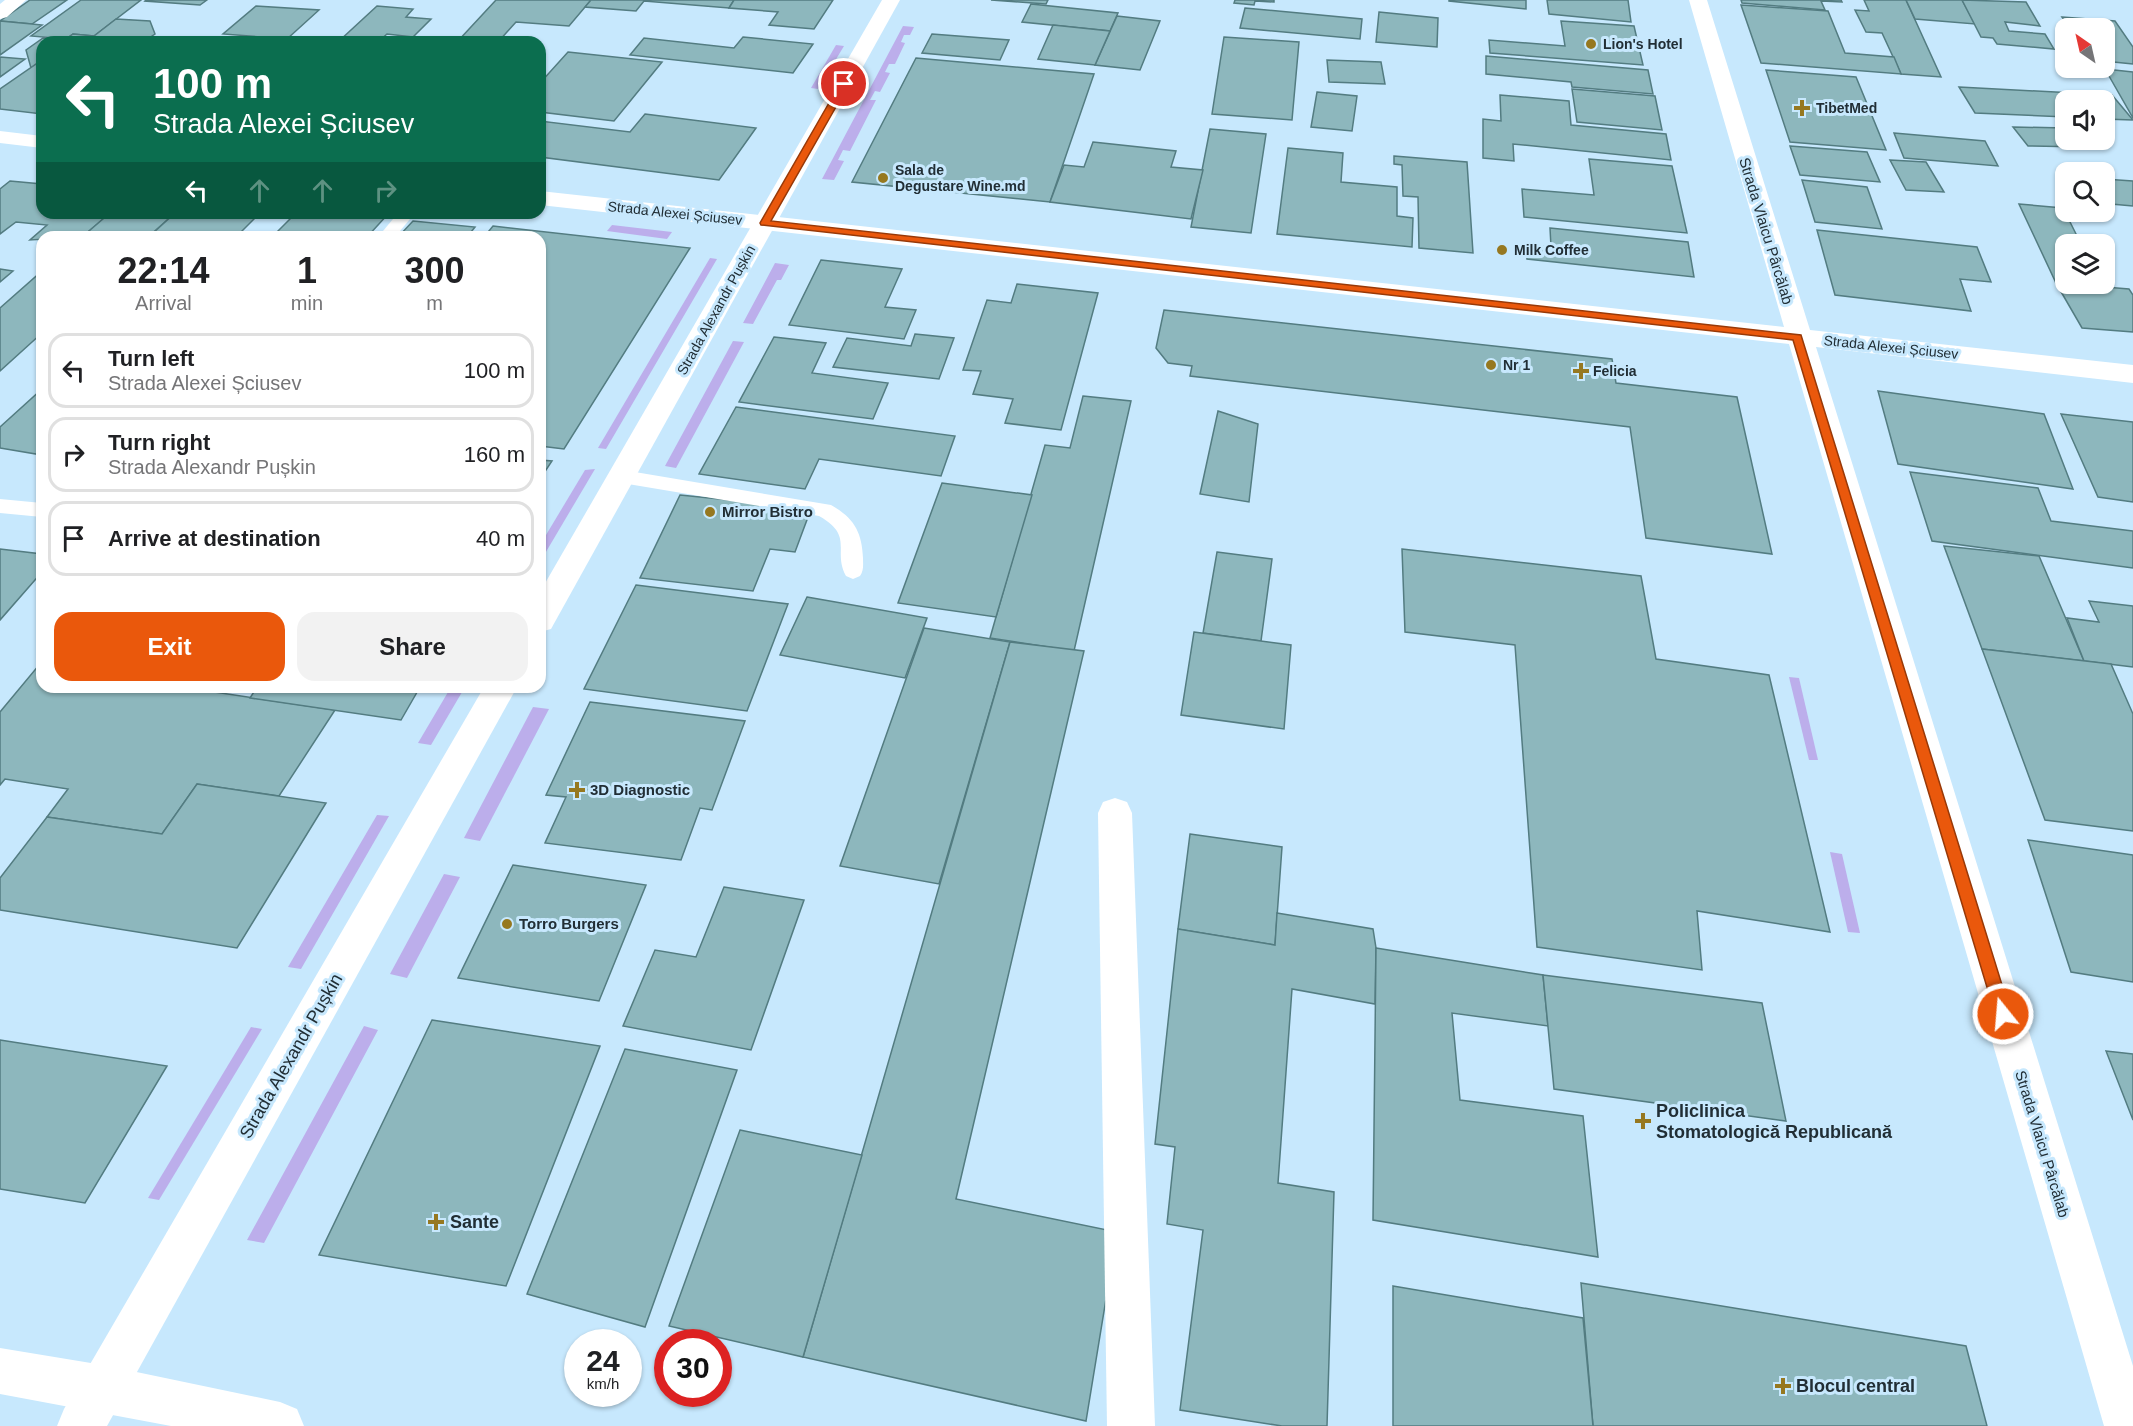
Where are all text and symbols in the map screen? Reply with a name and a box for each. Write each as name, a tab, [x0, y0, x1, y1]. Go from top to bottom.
north arrow	[2055, 18, 2115, 78]
map controls	[2055, 18, 2115, 294]
place label: Lion's Hotel	[1603, 36, 1683, 52]
marker: Lion's Hotel	[1584, 37, 1598, 51]
pin	[818, 58, 869, 109]
icon: left	[54, 60, 132, 138]
text: 100 m	[153, 60, 272, 107]
icon: arrive	[827, 67, 860, 100]
button: sound	[2055, 90, 2115, 150]
marker: TibetMed	[1793, 99, 1811, 117]
place label: TibetMed	[1816, 100, 1877, 116]
text: Strada Alexei Șciusev	[153, 109, 414, 139]
street label: Strada Vlaicu Pârcălab	[1736, 155, 1797, 306]
place label: Sala de Degustare Wine.md	[895, 162, 1026, 194]
button: search	[2055, 162, 2115, 222]
marker: Sala de Degustare Wine.md	[876, 171, 890, 185]
icon: left	[180, 174, 213, 207]
icon: ahead	[243, 174, 276, 207]
icon: ahead	[306, 174, 339, 207]
icon: right	[369, 174, 402, 207]
street label: Strada Alexei Șciusev	[607, 198, 743, 228]
button: layers	[2055, 234, 2115, 294]
street label: Strada Alexandr Pușkin	[674, 242, 758, 378]
place label: Milk Coffee	[1514, 242, 1589, 258]
marker: Milk Coffee	[1495, 243, 1509, 257]
text: 22:14	[117, 250, 209, 291]
text: 1	[297, 250, 317, 291]
text: 300	[404, 250, 465, 291]
text: Arrival	[135, 292, 192, 314]
text: min	[291, 292, 323, 314]
text: m	[426, 292, 443, 314]
street label: Strada Alexei Șciusev	[1823, 332, 1959, 362]
text: Turn left	[108, 346, 194, 371]
icon: left	[57, 354, 90, 387]
place label: Nr 1	[1503, 357, 1530, 373]
text: 100 m	[464, 358, 525, 383]
marker: Nr 1	[1484, 358, 1498, 372]
place label: Felicia	[1593, 363, 1637, 379]
marker: Felicia	[1574, 364, 1588, 378]
text: Strada Alexei Șciusev	[108, 372, 301, 394]
text: Turn right	[108, 430, 210, 455]
icon: right	[57, 438, 90, 471]
text: 160 m	[464, 442, 525, 467]
text: Strada Alexandr Pușkin	[108, 456, 316, 478]
place label: Mirror Bistro	[722, 503, 813, 520]
marker: Mirror Bistro	[703, 505, 717, 519]
icon: arrive	[57, 522, 90, 555]
text: Arrive at destination	[108, 526, 321, 551]
text: 40 m	[476, 526, 525, 551]
button: Exit	[54, 612, 285, 681]
button: Share	[297, 612, 528, 681]
marker: 3D Diagnostic	[568, 781, 586, 799]
place label: 3D Diagnostic	[590, 781, 690, 798]
place label: Torro Burgers	[519, 915, 619, 932]
marker: Torro Burgers	[500, 917, 514, 931]
street label: Strada Alexandr Pușkin	[236, 970, 346, 1142]
position arrow	[1971, 982, 2035, 1046]
street label: Strada Vlaicu Pârcălab	[2012, 1068, 2073, 1219]
place label: Policlinica Stomatologică Republicană	[1656, 1101, 1893, 1142]
marker: Policlinica Stomatologică Republicană	[1634, 1112, 1652, 1130]
place label: Sante	[450, 1212, 499, 1232]
marker: Sante	[427, 1213, 445, 1231]
speed limit sign: 30	[654, 1329, 732, 1407]
text: 24	[586, 1344, 620, 1377]
text: km/h	[587, 1375, 619, 1392]
place label: Blocul central	[1796, 1376, 1915, 1396]
marker: Blocul central	[1774, 1377, 1792, 1395]

